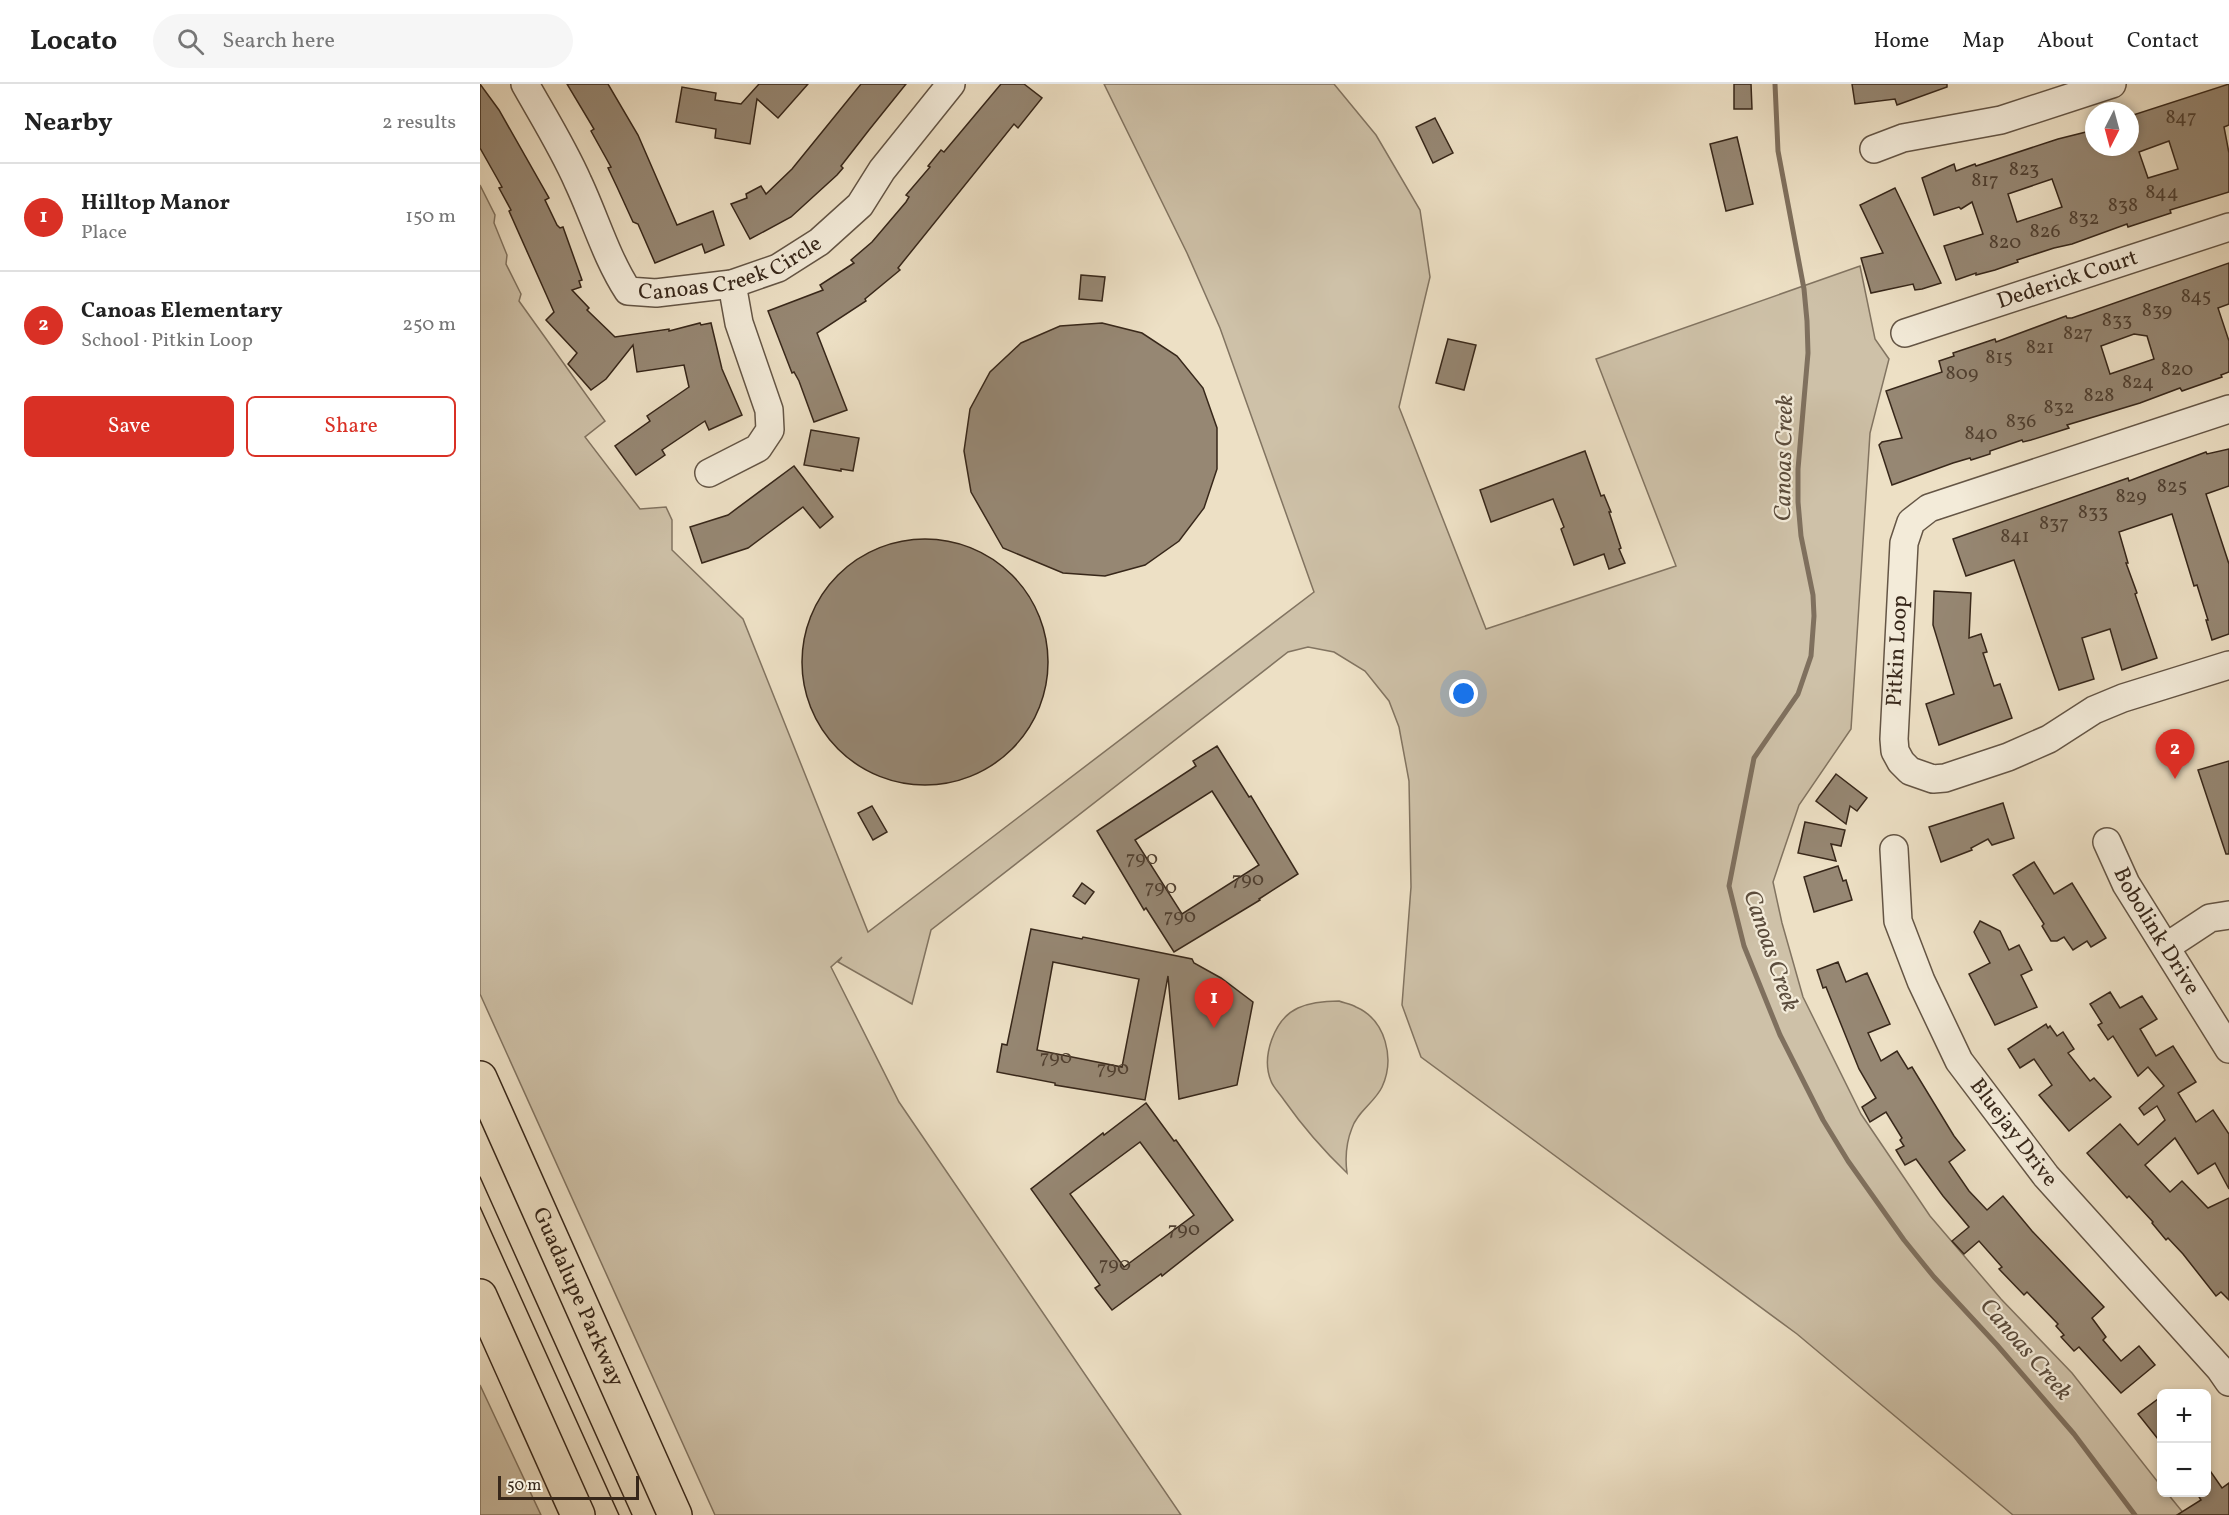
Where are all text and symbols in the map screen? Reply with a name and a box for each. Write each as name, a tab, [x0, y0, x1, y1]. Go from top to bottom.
search box	[153, 14, 573, 68]
text: Locato	[30, 22, 117, 61]
icon: search	[174, 25, 207, 58]
text: Search here	[222, 26, 335, 57]
text: Home	[1874, 27, 1929, 56]
text: Map	[1962, 27, 2004, 56]
text: About	[2037, 27, 2094, 56]
text: Contact	[2127, 27, 2199, 56]
north arrow	[2085, 102, 2139, 156]
house number: 847	[2165, 104, 2197, 132]
text: Nearby	[24, 105, 113, 141]
text: 2 results	[382, 109, 456, 137]
house number: 823	[2009, 156, 2039, 184]
house number: 817	[1971, 167, 1999, 195]
house number: 844	[2145, 179, 2179, 207]
text: Hilltop Manor	[81, 188, 230, 219]
house number: 838	[2108, 192, 2138, 220]
text: 1	[39, 203, 48, 231]
text: 150 m	[405, 203, 456, 231]
house number: 832	[2068, 205, 2100, 233]
house number: 826	[2029, 218, 2061, 246]
text: Place	[81, 219, 127, 247]
street label: Canoas Creek Circle	[637, 228, 828, 309]
house number: 820	[1989, 229, 2021, 257]
street label: Dederick Court	[1993, 242, 2142, 317]
house number: 845	[2181, 283, 2211, 311]
text: Canoas Elementary	[81, 296, 283, 327]
house number: 839	[2142, 297, 2172, 325]
house number: 833	[2102, 307, 2132, 335]
text: 2	[38, 311, 49, 339]
text: 250 m	[402, 311, 456, 339]
house number: 827	[2063, 320, 2093, 348]
text: School · Pitkin Loop	[81, 327, 253, 355]
house number: 821	[2026, 334, 2054, 362]
house number: 815	[1985, 344, 2013, 372]
house number: 820	[2161, 356, 2193, 384]
house number: 809	[1946, 360, 1978, 388]
house number: 824	[2122, 369, 2154, 397]
house number: 828	[2083, 382, 2115, 410]
water label: Canoas Creek	[1767, 394, 1803, 522]
house number: 832	[2043, 394, 2075, 422]
button: Save	[24, 396, 234, 457]
button: Share	[246, 396, 456, 457]
house number: 836	[2006, 408, 2036, 436]
house number: 840	[1964, 420, 1998, 448]
house number: 825	[2157, 473, 2187, 501]
house number: 829	[2115, 483, 2147, 511]
house number: 833	[2078, 499, 2108, 527]
house number: 837	[2039, 510, 2069, 538]
house number: 841	[2000, 523, 2030, 551]
street label: Pitkin Loop	[1880, 594, 1916, 708]
your location	[1449, 679, 1478, 708]
pin: 2	[2156, 730, 2194, 779]
house number: 790	[1126, 845, 1158, 873]
street label: Bobolink Drive	[2105, 862, 2207, 1001]
house number: 790	[1232, 866, 1264, 894]
house number: 790	[1145, 874, 1177, 902]
water label: Canoas Creek	[1733, 886, 1807, 1016]
house number: 790	[1164, 903, 1196, 931]
pin: 1	[1194, 978, 1234, 1028]
house number: 790	[1040, 1044, 1072, 1072]
house number: 790	[1097, 1055, 1129, 1083]
street label: Bluejay Drive	[1962, 1072, 2064, 1194]
street label: Guadalupe Parkway	[524, 1202, 631, 1392]
house number: 790	[1168, 1216, 1200, 1244]
house number: 790	[1099, 1251, 1131, 1279]
water label: Canoas Creek	[1971, 1291, 2079, 1409]
map controls	[2157, 1389, 2211, 1497]
button: +	[2157, 1389, 2211, 1443]
button: −	[2157, 1443, 2211, 1497]
scale bar	[498, 1473, 639, 1500]
text: 50 m	[507, 1475, 541, 1497]

